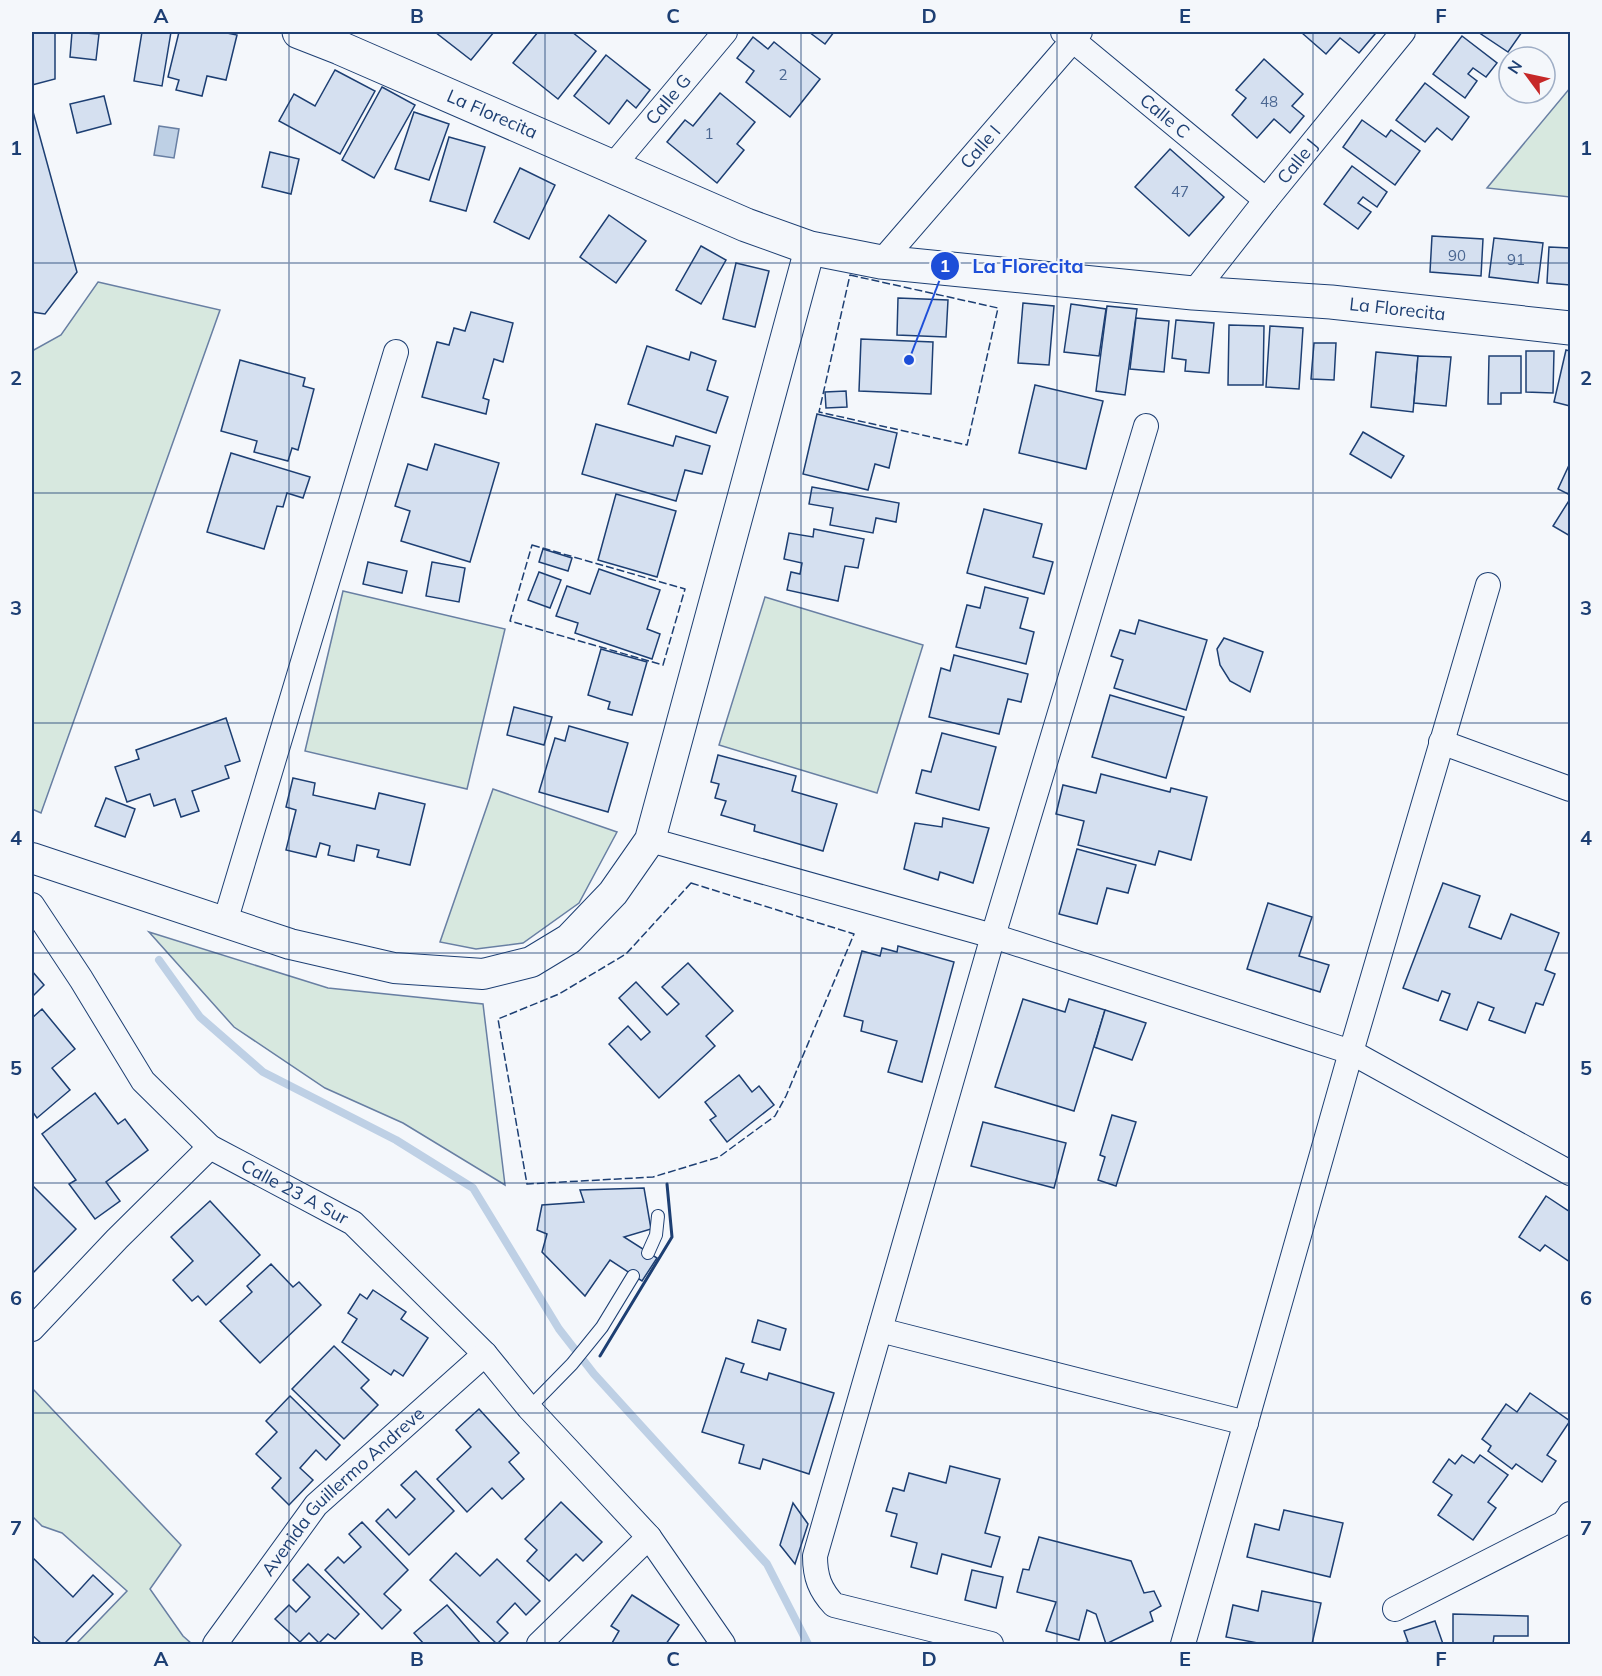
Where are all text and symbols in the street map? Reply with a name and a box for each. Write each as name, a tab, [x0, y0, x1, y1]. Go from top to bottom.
text: A	[154, 3, 169, 28]
text: B	[410, 3, 424, 28]
text: C	[666, 3, 680, 28]
text: D	[921, 3, 937, 28]
text: E	[1179, 3, 1191, 28]
text: F	[1435, 3, 1447, 28]
north arrow	[1497, 45, 1557, 105]
text: N	[1503, 56, 1526, 77]
house number: 2	[778, 65, 788, 84]
street label: Calle G	[640, 69, 696, 129]
street label: La Florecita	[443, 84, 541, 144]
street label: Calle C	[1135, 88, 1195, 143]
house number: 48	[1260, 92, 1278, 111]
street label: Calle I	[955, 120, 1005, 173]
house number: 1	[704, 124, 714, 143]
street label: Calle J	[1272, 134, 1322, 188]
text: 1	[10, 135, 22, 160]
text: 1	[1580, 135, 1592, 160]
house number: 47	[1171, 182, 1189, 201]
house number: 90	[1448, 246, 1466, 265]
callout: La Florecita	[930, 247, 1096, 285]
house number: 91	[1507, 250, 1525, 269]
text: La Florecita	[972, 253, 1084, 278]
text: 1	[940, 254, 950, 277]
street label: La Florecita	[1348, 292, 1447, 325]
text: 2	[10, 365, 22, 390]
text: 2	[1580, 365, 1592, 390]
text: 3	[10, 595, 22, 620]
text: 3	[1580, 595, 1592, 620]
text: 4	[10, 825, 22, 850]
text: 4	[1580, 825, 1592, 850]
text: 5	[10, 1055, 22, 1080]
text: 5	[1580, 1055, 1592, 1080]
street label: Calle 23 A Sur	[237, 1154, 353, 1230]
text: 6	[10, 1285, 22, 1310]
text: 6	[1580, 1285, 1592, 1310]
street label: Avenida Guillermo Andreve	[256, 1402, 429, 1580]
text: 7	[10, 1515, 22, 1540]
text: 7	[1580, 1515, 1592, 1540]
text: A	[154, 1646, 169, 1671]
text: B	[410, 1646, 424, 1671]
text: C	[666, 1646, 680, 1671]
text: D	[921, 1646, 937, 1671]
text: E	[1179, 1646, 1191, 1671]
text: F	[1435, 1646, 1447, 1671]

